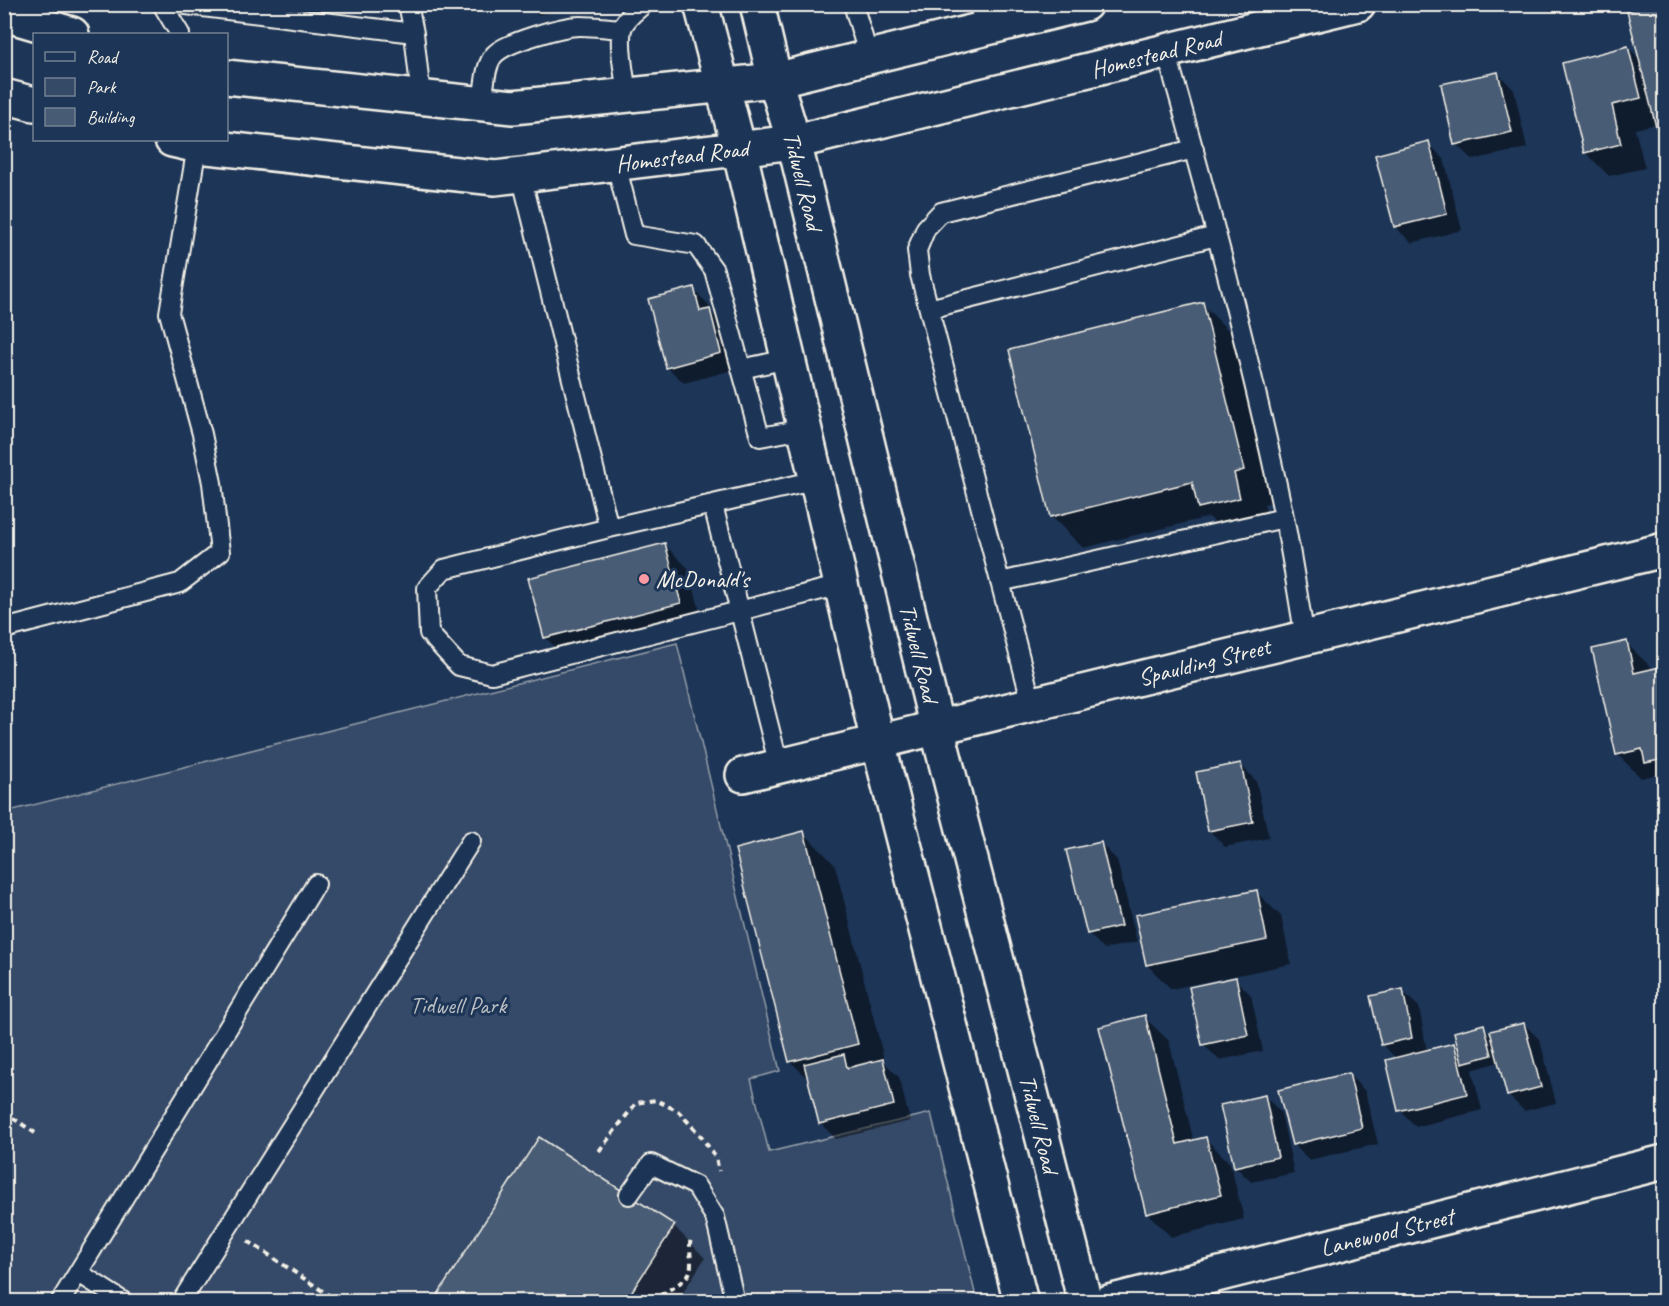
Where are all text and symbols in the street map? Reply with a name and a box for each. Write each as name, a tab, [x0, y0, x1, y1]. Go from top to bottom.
street label: Homestead Road	[1088, 22, 1228, 85]
legend	[33, 33, 228, 141]
text: Road	[87, 46, 120, 68]
text: Park	[87, 76, 117, 98]
text: Building	[87, 106, 136, 128]
street label: Tidwell Road	[776, 129, 831, 237]
street label: Homestead Road	[614, 133, 754, 179]
place label: McDonald's	[656, 564, 752, 594]
marker: McDonald's	[637, 572, 651, 586]
street label: Tidwell Road	[892, 601, 947, 709]
street label: Spaulding Street	[1135, 631, 1275, 693]
park label: Tidwell Park	[410, 990, 508, 1020]
street label: Tidwell Road	[1012, 1072, 1067, 1180]
street label: Lanewood Street	[1317, 1200, 1460, 1263]

